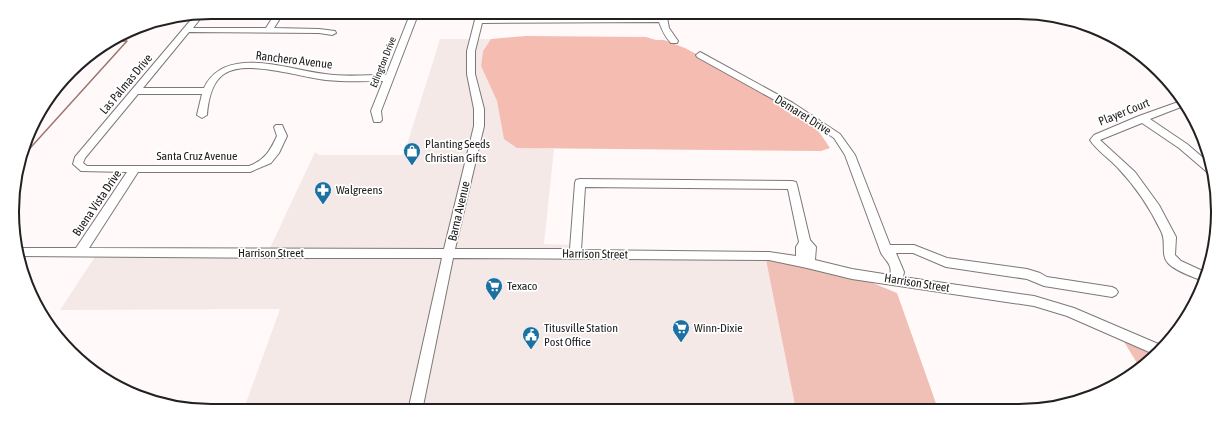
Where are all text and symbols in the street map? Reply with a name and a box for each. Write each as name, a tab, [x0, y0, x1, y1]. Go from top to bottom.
street label: Edington Drive	[368, 35, 398, 89]
street label: Ranchero Avenue	[255, 48, 333, 72]
street label: Las Palmas Drive	[97, 51, 155, 117]
street label: Demaret Drive	[772, 92, 834, 138]
street label: Player Court	[1096, 95, 1152, 129]
place label: Planting Seeds Christian Gifts	[425, 137, 490, 165]
shop icon: Planting Seeds Christian Gifts	[402, 141, 422, 166]
street label: Santa Cruz Avenue	[156, 149, 238, 163]
street label: Buena Vista Drive	[70, 167, 124, 239]
pharmacy icon: Walgreens	[313, 180, 333, 205]
street label: Barna Avenue	[445, 180, 473, 242]
place label: Walgreens	[336, 183, 383, 197]
street label: Harrison Street	[238, 246, 305, 260]
street label: Harrison Street	[562, 246, 629, 262]
street label: Harrison Street	[883, 271, 951, 295]
supermarket icon: Texaco	[484, 276, 504, 301]
place label: Texaco	[507, 279, 538, 293]
supermarket icon: Winn-Dixie	[671, 318, 691, 343]
place label: Titusville Station Post Office	[544, 321, 618, 349]
place label: Winn-Dixie	[694, 321, 743, 335]
public building icon: Titusville Station Post Office	[521, 325, 541, 350]

